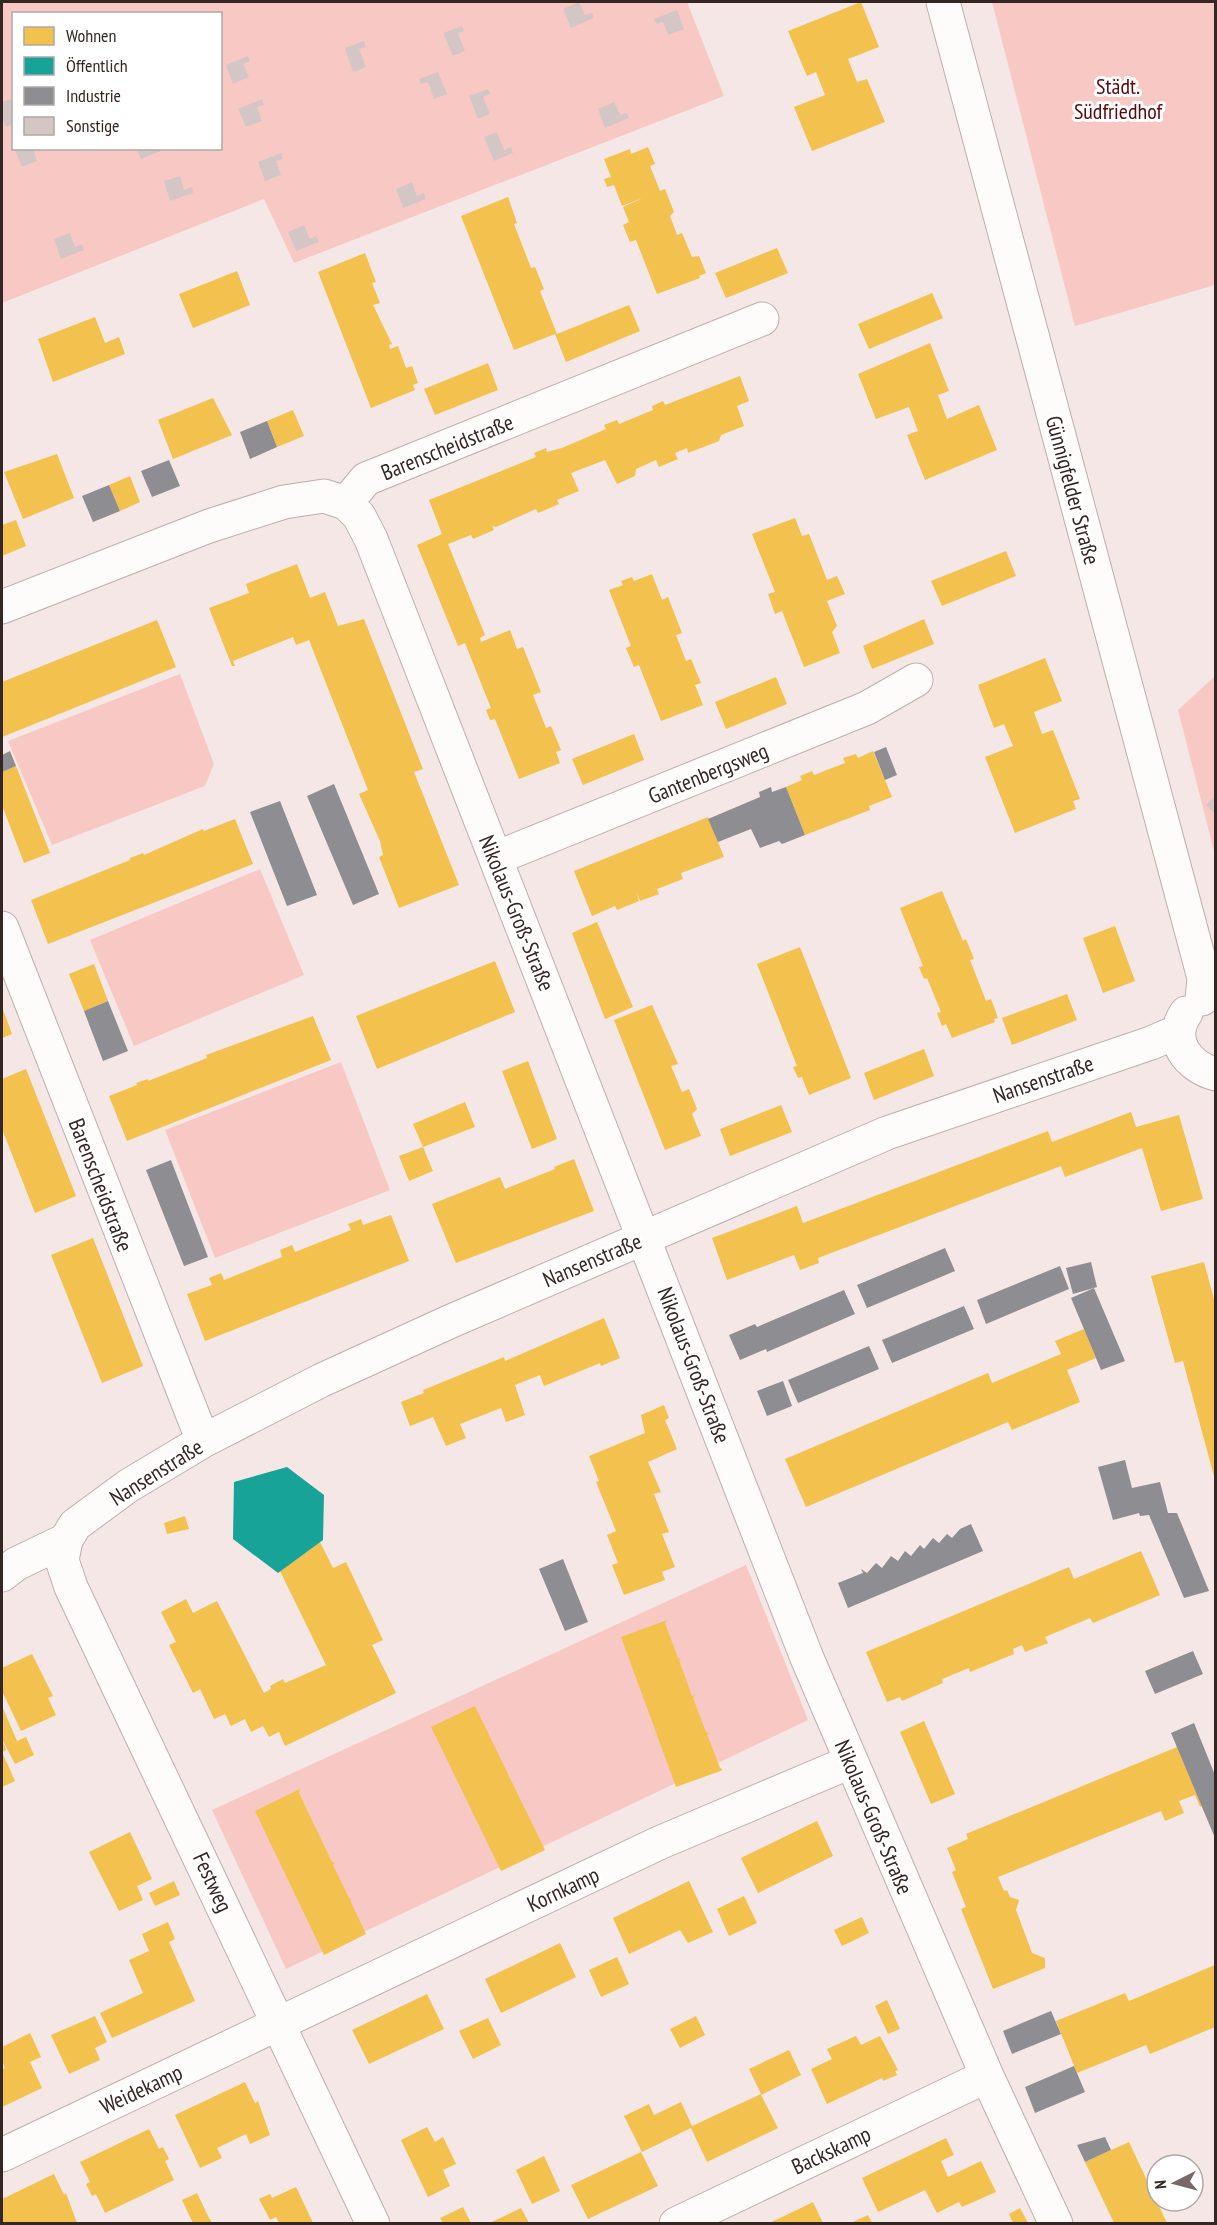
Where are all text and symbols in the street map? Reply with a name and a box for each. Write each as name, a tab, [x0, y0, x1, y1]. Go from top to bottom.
legend	[12, 12, 222, 150]
text: Wohnen	[66, 24, 116, 47]
text: Öffentlich	[66, 54, 128, 77]
park label: Städt. Südfriedhof	[1074, 72, 1163, 125]
text: Industrie	[66, 84, 121, 107]
text: Sonstige	[66, 114, 120, 137]
street label: Barenscheidstraße	[377, 408, 517, 486]
street label: Günnigfelder Straße	[1040, 412, 1106, 568]
street label: Gantenbergsweg	[644, 736, 772, 810]
street label: Nikolaus-Groß-Straße	[473, 831, 561, 995]
street label: Nansenstraße	[989, 1049, 1097, 1109]
street label: Barenscheidstraße	[63, 1114, 139, 1256]
street label: Nansenstraße	[538, 1227, 646, 1293]
street label: Nikolaus-Groß-Straße	[651, 1283, 737, 1447]
street label: Nansenstraße	[104, 1432, 208, 1512]
street label: Nikolaus-Groß-Straße	[829, 1735, 919, 1899]
street label: Festweg	[187, 1848, 239, 1916]
street label: Kornkamp	[522, 1860, 604, 1918]
street label: Weidekamp	[95, 2058, 187, 2120]
street label: Backskamp	[787, 2120, 875, 2180]
north arrow	[1145, 2153, 1205, 2213]
text: N	[1150, 2179, 1170, 2190]

